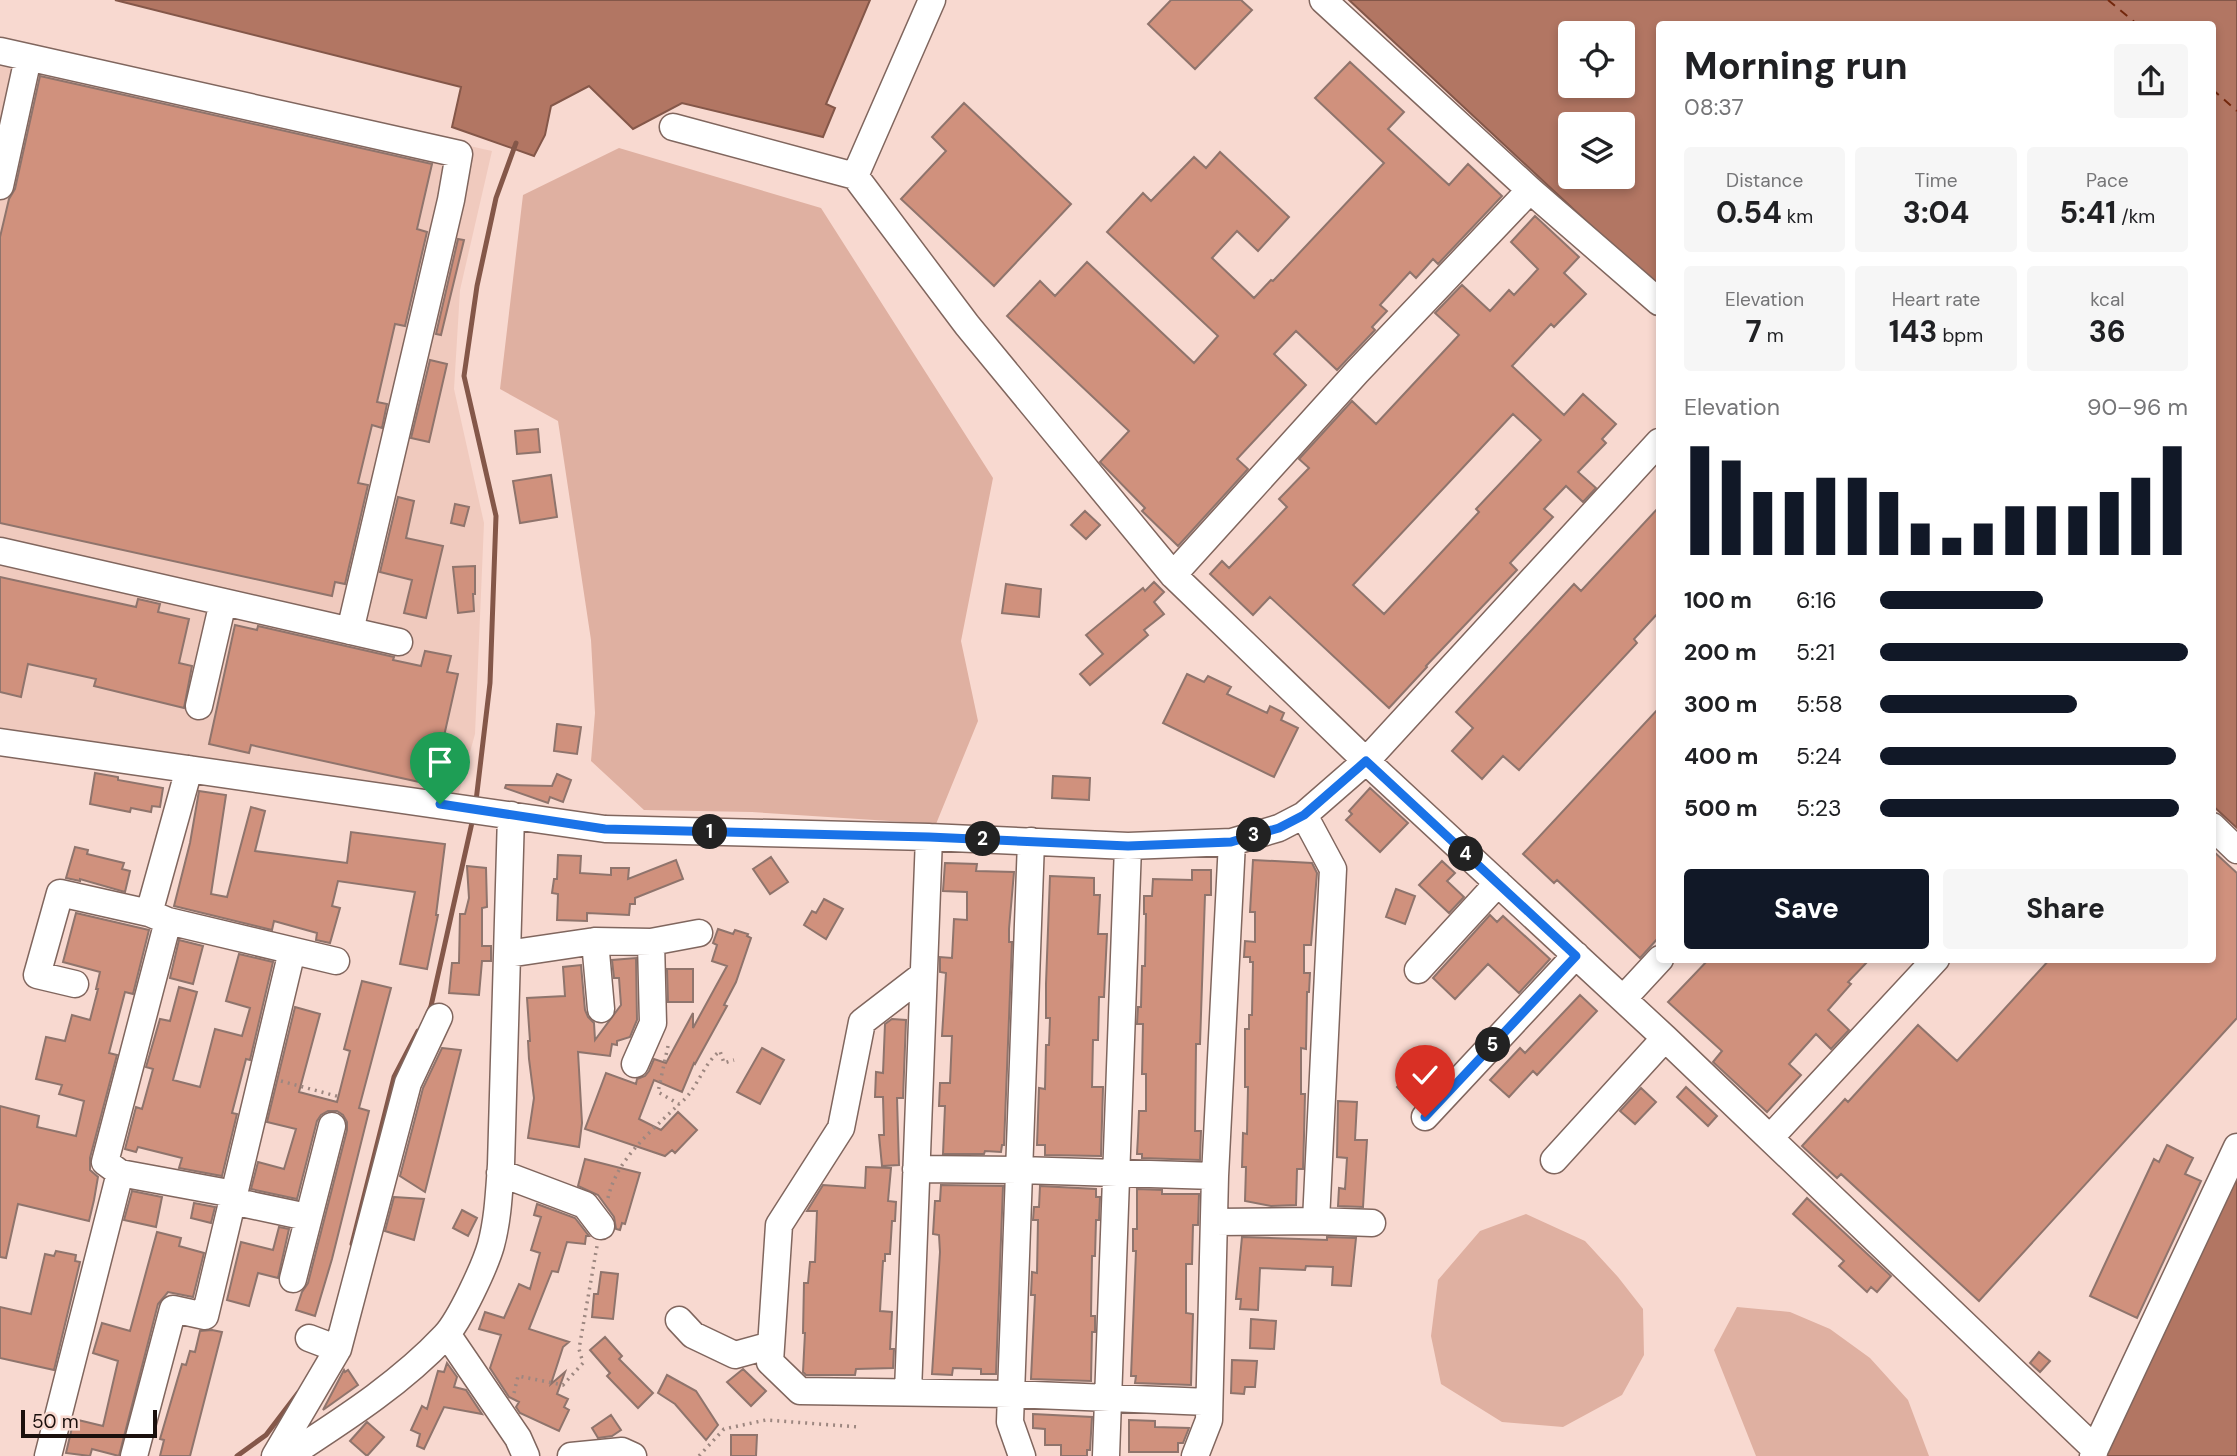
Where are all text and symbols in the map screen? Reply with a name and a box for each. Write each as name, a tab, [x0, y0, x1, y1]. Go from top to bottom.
map controls	[1558, 21, 1635, 189]
button: locate	[1558, 21, 1635, 98]
text: Morning run	[1684, 41, 1908, 91]
button: share	[2114, 44, 2188, 118]
text: 08:37	[1684, 92, 1744, 122]
button: layers	[1558, 112, 1635, 189]
text: Distance	[1726, 168, 1803, 193]
text: Time	[1915, 168, 1957, 193]
text: Pace	[2086, 168, 2129, 193]
text: 0.54	[1716, 193, 1782, 232]
text: 3:04	[1903, 193, 1969, 232]
text: 5:41	[2059, 193, 2116, 232]
text: km	[1782, 204, 1813, 229]
text: /km	[2116, 204, 2155, 229]
text: Elevation	[1725, 287, 1804, 312]
text: Heart rate	[1892, 287, 1980, 312]
text: kcal	[2090, 287, 2124, 312]
text: 7	[1746, 312, 1762, 351]
text: 143	[1889, 312, 1937, 351]
text: 36	[2089, 312, 2126, 351]
text: m	[1762, 323, 1784, 348]
text: bpm	[1937, 323, 1983, 348]
text: Elevation	[1684, 392, 1780, 422]
text: 90–96 m	[2087, 392, 2188, 422]
text: 100 m	[1684, 585, 1752, 615]
text: 6:16	[1796, 585, 1837, 615]
text: 200 m	[1684, 637, 1757, 667]
text: 5:21	[1796, 637, 1835, 667]
text: 300 m	[1684, 689, 1757, 719]
text: 5:58	[1796, 689, 1843, 719]
pin	[410, 732, 470, 804]
text: 400 m	[1684, 741, 1758, 771]
text: 5:24	[1796, 741, 1842, 771]
icon: arrive	[421, 743, 459, 781]
text: 500 m	[1684, 793, 1758, 823]
text: 5:23	[1796, 793, 1842, 823]
pin: 1	[692, 814, 728, 850]
pin: 3	[1236, 818, 1272, 852]
text: 1	[706, 819, 713, 844]
pin: 2	[965, 822, 1000, 856]
text: 3	[1248, 822, 1259, 847]
text: 2	[977, 826, 988, 851]
pin: 4	[1448, 836, 1484, 872]
text: 4	[1459, 841, 1472, 866]
button: Save	[1684, 869, 1929, 949]
button: Share	[1943, 869, 2188, 949]
pin: 5	[1476, 1028, 1510, 1062]
text: 5	[1487, 1032, 1498, 1057]
pin	[1395, 1045, 1455, 1117]
icon: check	[1406, 1056, 1444, 1094]
scale bar	[21, 1407, 158, 1439]
text: 50 m	[32, 1409, 79, 1434]

